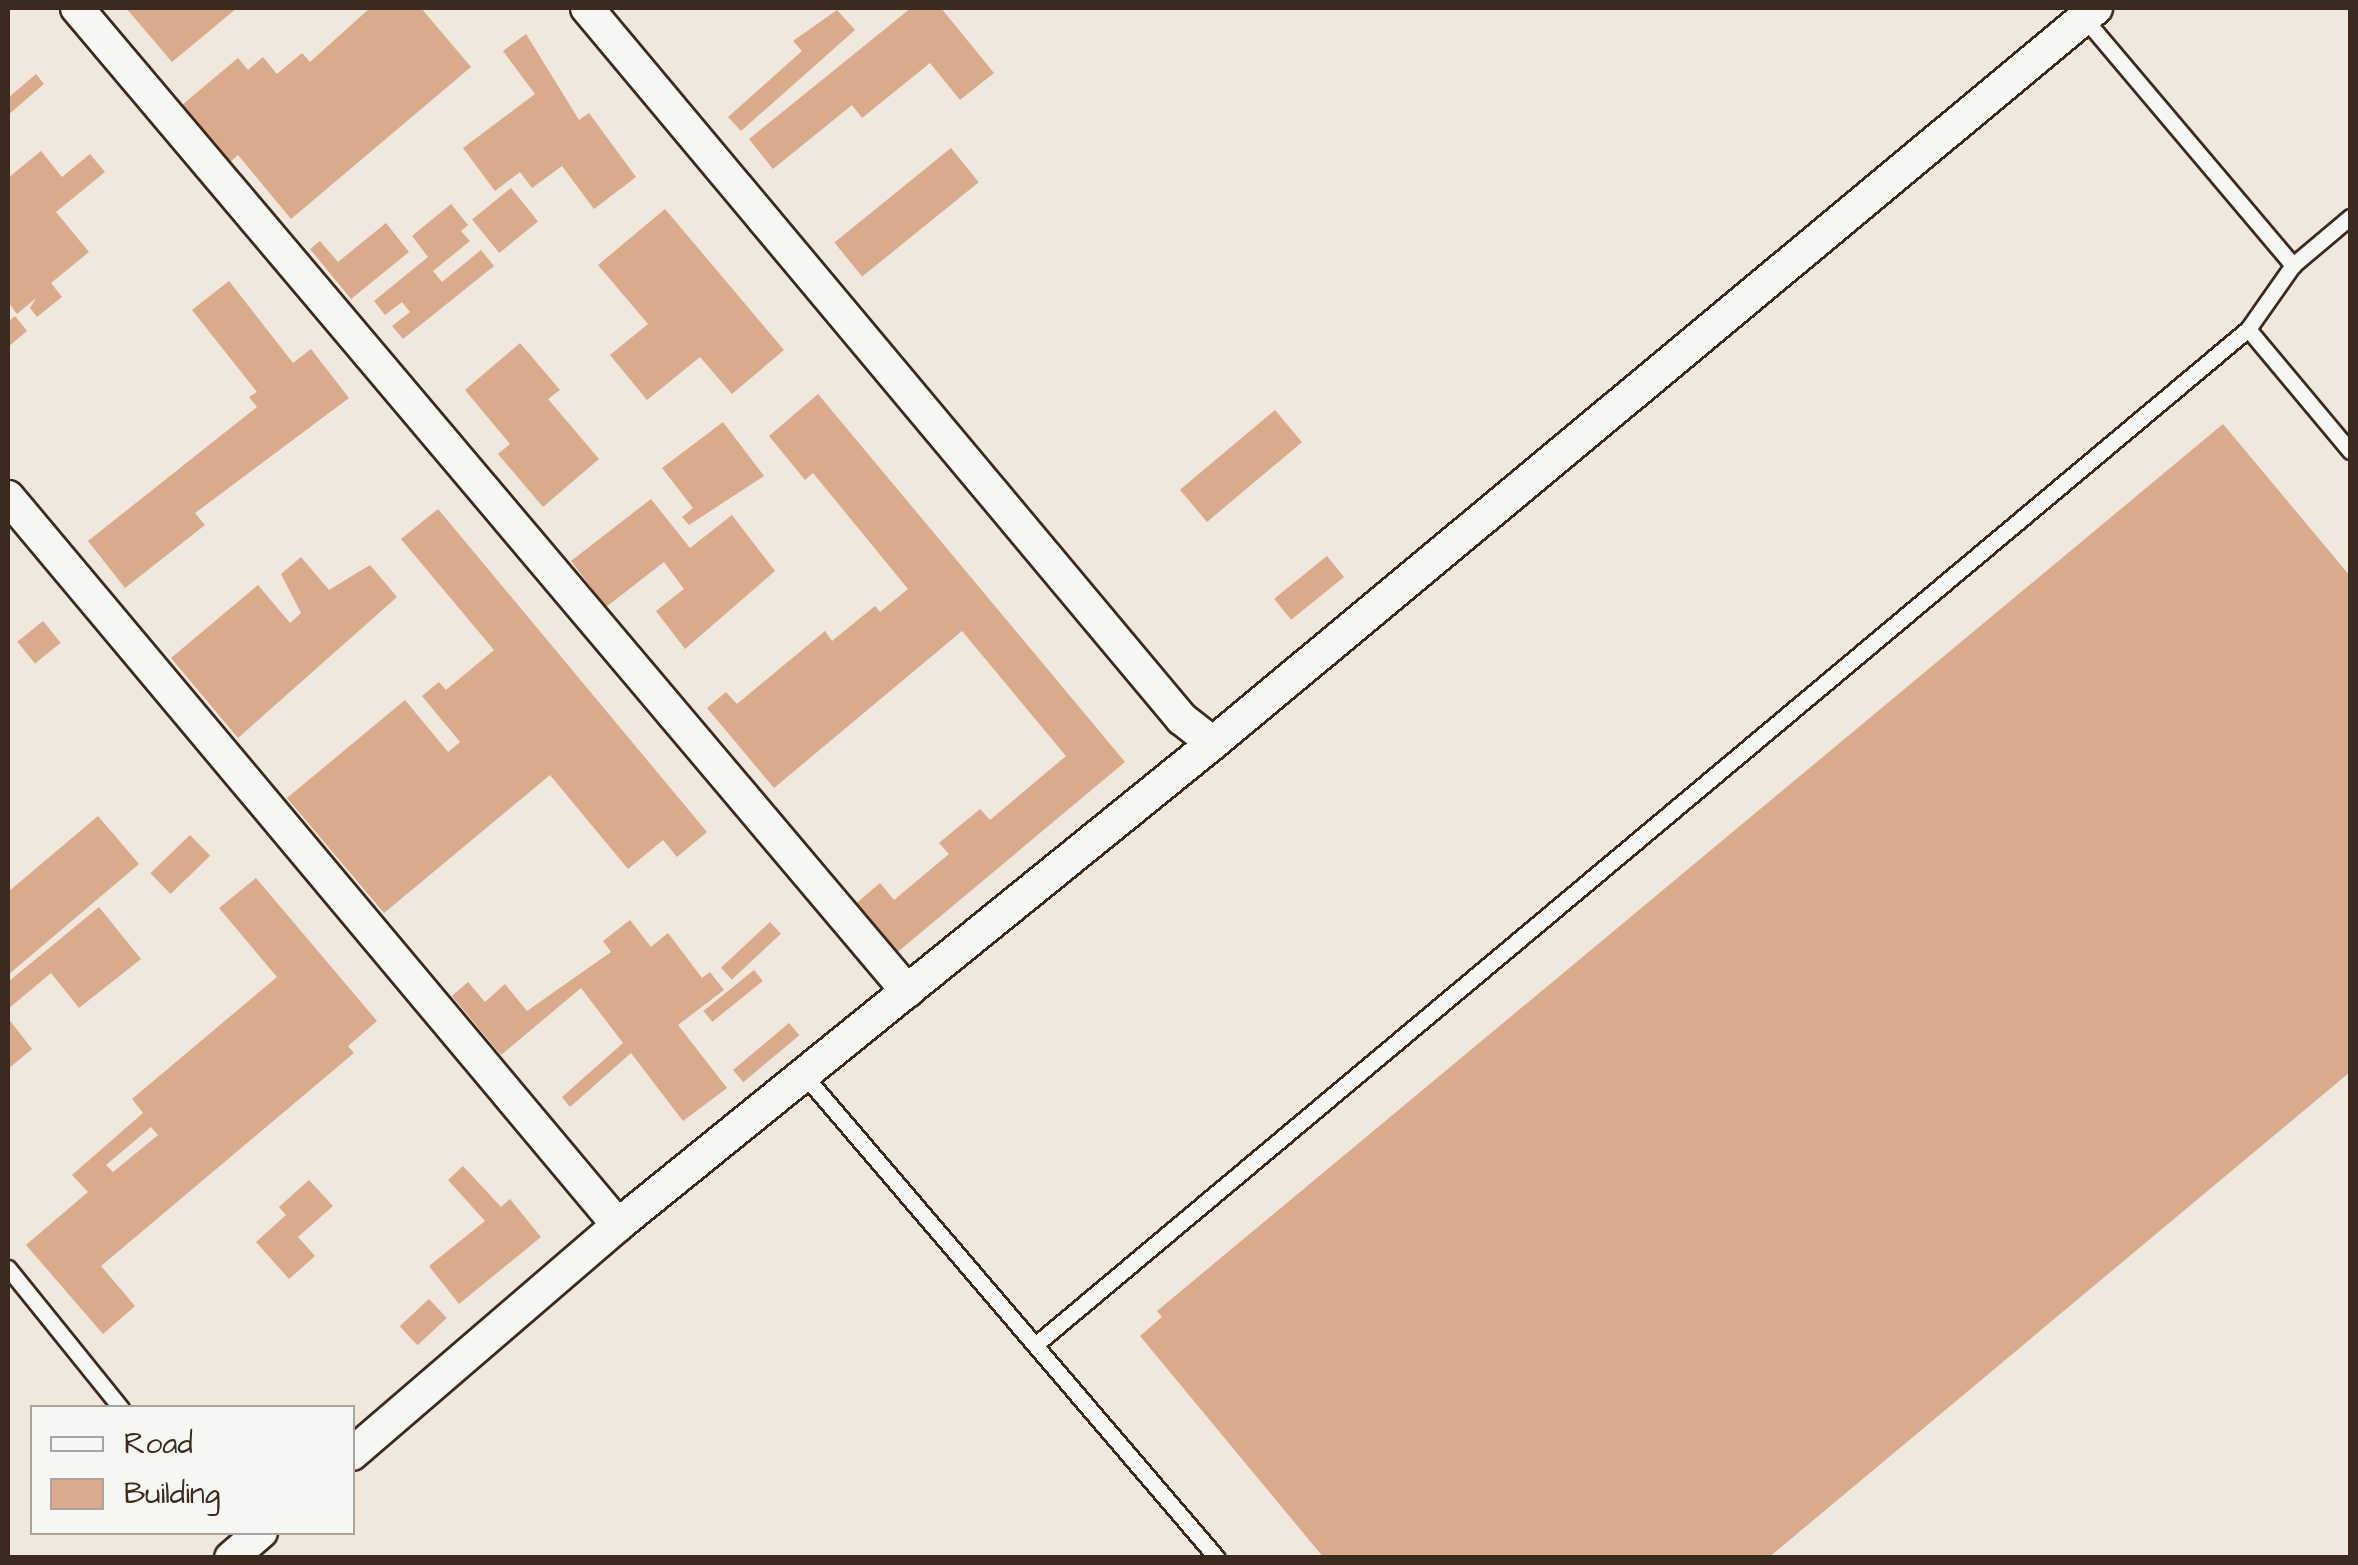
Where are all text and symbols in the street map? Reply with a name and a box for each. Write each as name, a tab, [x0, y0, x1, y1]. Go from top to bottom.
legend	[30, 1405, 355, 1535]
text: Road	[124, 1423, 193, 1465]
text: Building	[124, 1473, 220, 1515]

